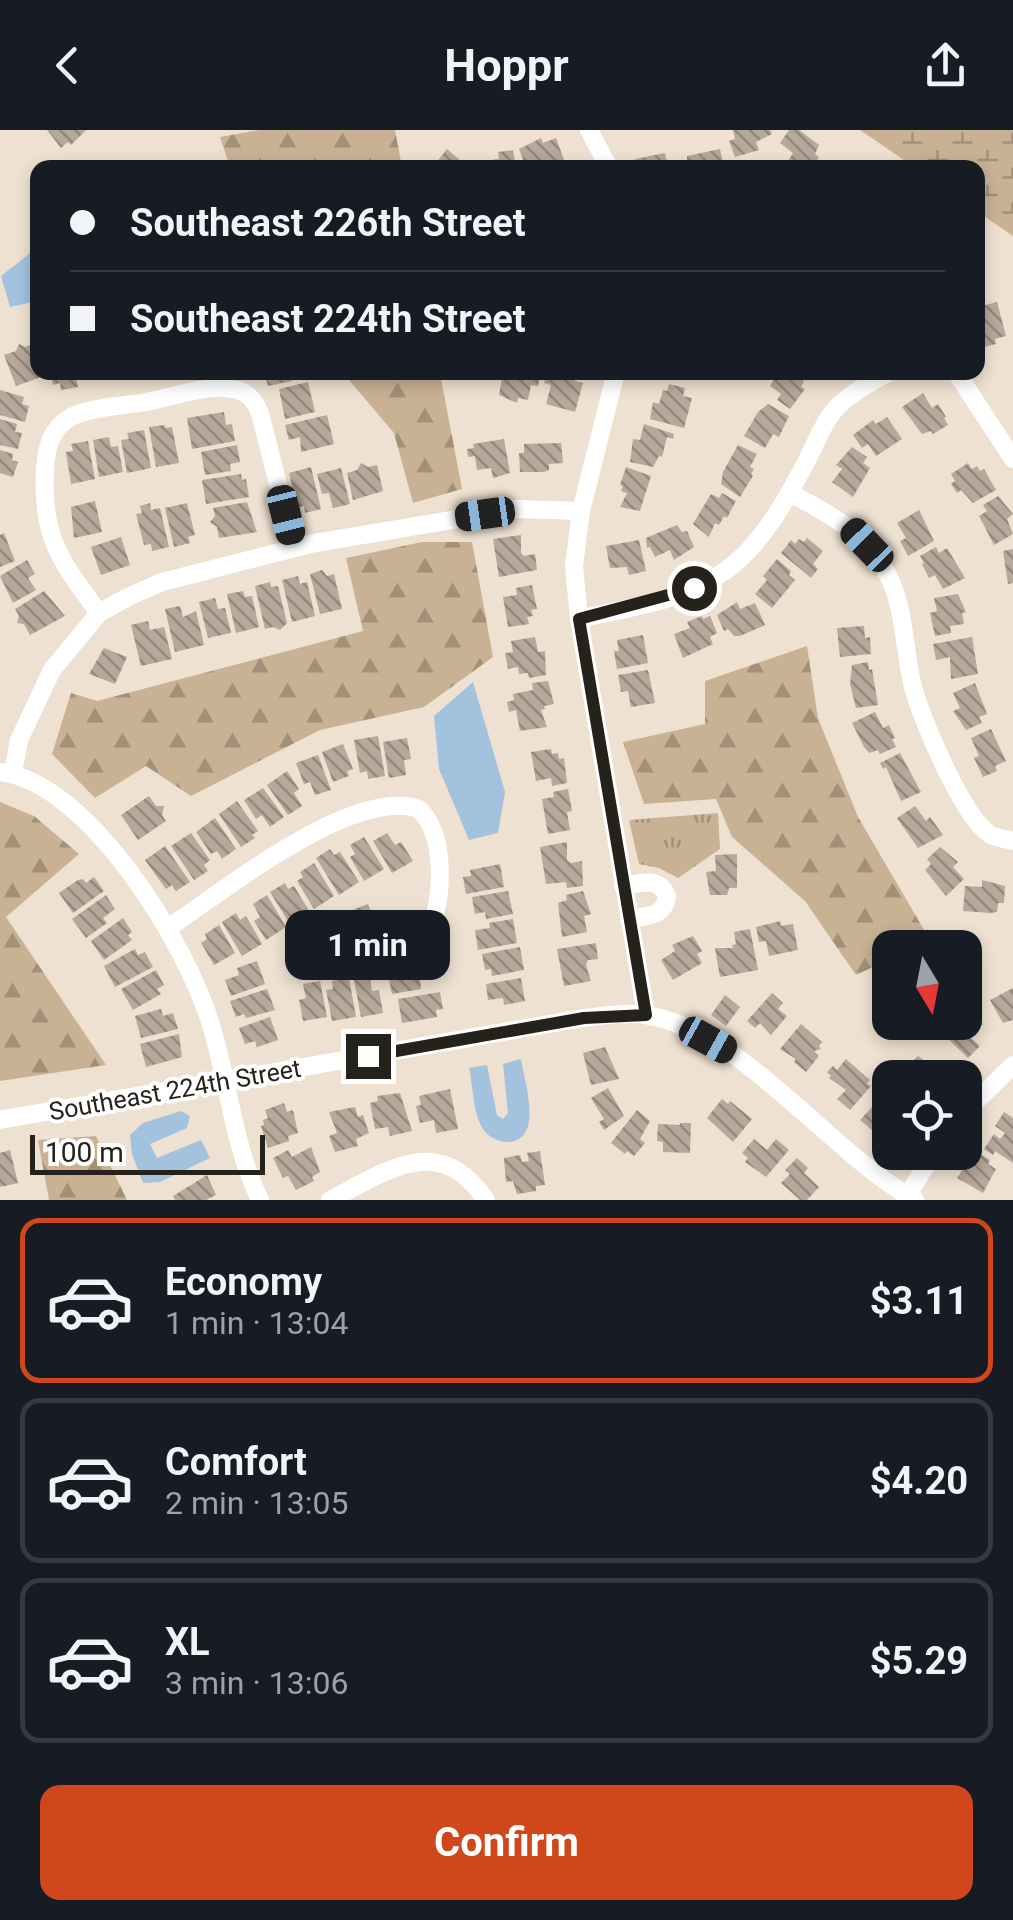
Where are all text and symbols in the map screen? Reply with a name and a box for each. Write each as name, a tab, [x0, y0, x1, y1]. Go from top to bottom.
icon: back	[40, 38, 95, 93]
icon: share	[918, 38, 973, 93]
text: Hoppr	[444, 39, 569, 92]
text: Southeast 226th Street	[130, 201, 526, 245]
text: Southeast 224th Street	[130, 297, 526, 341]
car	[264, 482, 308, 548]
car	[453, 495, 517, 533]
car	[835, 513, 899, 577]
route start	[672, 566, 717, 611]
callout: 1 min	[286, 911, 450, 981]
text: 1 min	[327, 926, 408, 964]
north arrow	[872, 930, 982, 1040]
map controls	[872, 930, 982, 1170]
car	[674, 1012, 742, 1068]
route end	[346, 1034, 391, 1079]
street label: Southeast 224th Street	[47, 1054, 303, 1126]
button: locate	[872, 1060, 982, 1170]
scale bar	[30, 1130, 265, 1174]
text: 100 m	[45, 1136, 124, 1169]
icon: car	[45, 1256, 135, 1346]
text: Economy	[165, 1260, 322, 1304]
text: $3.11	[870, 1279, 968, 1323]
text: 1 min · 13:04	[165, 1304, 348, 1342]
icon: car	[45, 1436, 135, 1526]
text: Comfort	[165, 1440, 307, 1484]
text: $4.20	[870, 1459, 968, 1503]
text: 2 min · 13:05	[165, 1484, 348, 1522]
icon: car	[45, 1616, 135, 1706]
text: XL	[165, 1620, 210, 1664]
text: $5.29	[870, 1639, 968, 1683]
text: 3 min · 13:06	[165, 1664, 348, 1702]
button: Confirm	[40, 1785, 973, 1900]

